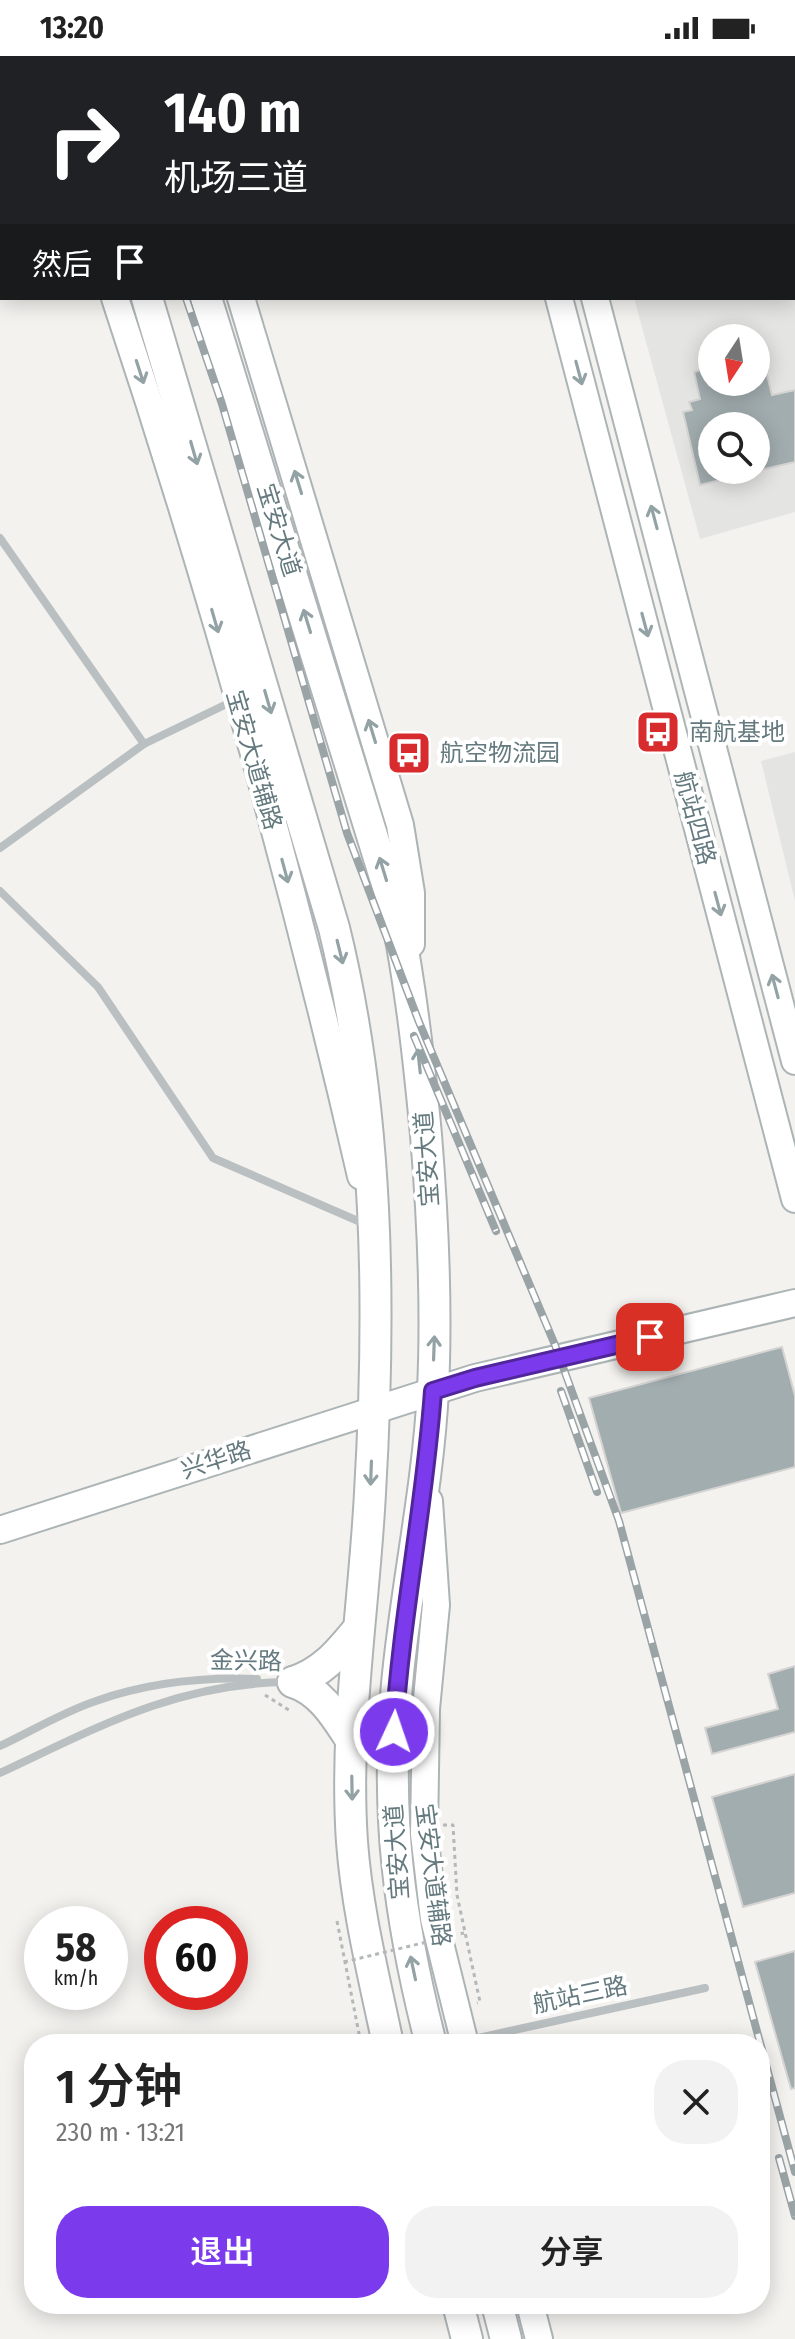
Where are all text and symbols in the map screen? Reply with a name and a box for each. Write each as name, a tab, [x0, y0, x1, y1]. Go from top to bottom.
text: 13:20	[40, 10, 104, 46]
text: 140 m	[164, 80, 301, 147]
icon: right	[32, 88, 136, 192]
text: 机场三道	[164, 156, 308, 200]
icon: arrive	[108, 240, 152, 284]
text: 然后	[32, 247, 92, 283]
north arrow	[698, 324, 770, 396]
map controls	[698, 324, 770, 484]
one-way arrow	[133, 359, 148, 384]
one-way arrow	[572, 360, 587, 386]
button: search	[698, 412, 770, 484]
one-way arrow	[187, 439, 202, 465]
one-way arrow	[290, 469, 305, 495]
street label: 宝安大道	[252, 480, 306, 580]
one-way arrow	[645, 505, 660, 531]
one-way arrow	[208, 607, 223, 633]
one-way arrow	[299, 608, 314, 634]
one-way arrow	[638, 612, 653, 637]
street label: 宝安大道辅路	[221, 687, 287, 833]
one-way arrow	[261, 689, 276, 715]
bus stop icon: 南航基地	[634, 708, 682, 756]
one-way arrow	[364, 718, 379, 744]
place label: 南航基地	[689, 718, 785, 746]
bus stop icon: 航空物流园	[385, 729, 433, 777]
place label: 航空物流园	[440, 739, 560, 767]
street label: 航站四路	[669, 768, 721, 868]
one-way arrow	[375, 857, 390, 883]
one-way arrow	[279, 858, 294, 884]
one-way arrow	[711, 890, 726, 916]
one-way arrow	[333, 939, 348, 964]
one-way arrow	[767, 973, 782, 999]
one-way arrow	[411, 1048, 426, 1075]
street label: 宝安大道	[410, 1110, 444, 1208]
pin	[616, 1303, 684, 1371]
icon: arrive	[628, 1315, 672, 1359]
one-way arrow	[427, 1335, 442, 1362]
street label: 兴华路	[177, 1436, 255, 1484]
one-way arrow	[363, 1459, 379, 1486]
street label: 金兴路	[210, 1646, 282, 1676]
position arrow	[352, 1690, 436, 1774]
one-way arrow	[344, 1774, 359, 1801]
street label: 宝安大道辅路	[410, 1802, 456, 1948]
street label: 宝安大道	[380, 1803, 414, 1901]
speed limit sign: 60	[144, 1906, 248, 2010]
text: 58	[56, 1924, 96, 1972]
one-way arrow	[405, 1956, 420, 1981]
text: km/h	[54, 1966, 98, 1990]
street label: 航站三路	[530, 1971, 630, 2019]
text: 1 分钟	[56, 2058, 182, 2116]
button: close	[654, 2060, 738, 2144]
text: 230 m · 13:21	[56, 2117, 185, 2148]
button: 退出	[56, 2206, 389, 2298]
button: 分享	[405, 2206, 738, 2298]

